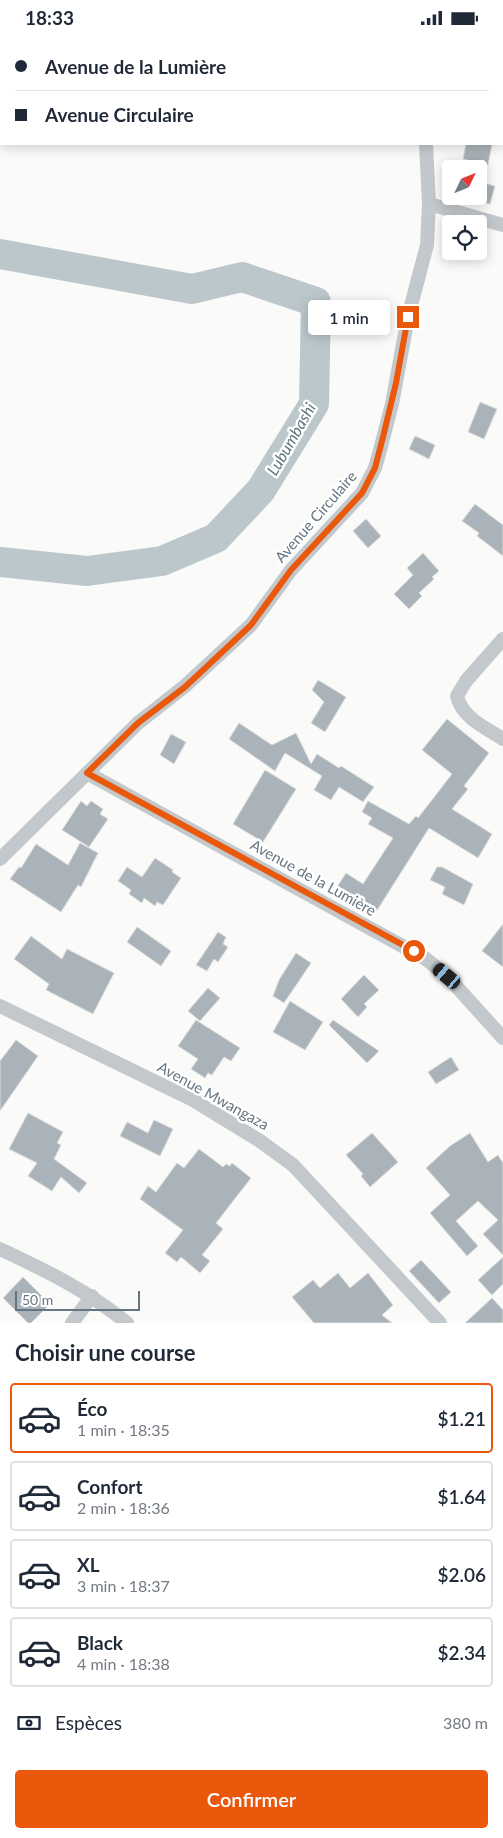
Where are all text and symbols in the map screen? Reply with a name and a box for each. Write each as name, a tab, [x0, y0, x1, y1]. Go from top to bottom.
text: 18:33	[25, 6, 74, 29]
text: Avenue de la Lumière	[45, 55, 226, 78]
text: Avenue Circulaire	[45, 103, 194, 126]
north arrow	[442, 160, 488, 205]
map controls	[442, 160, 487, 260]
button: locate	[442, 215, 487, 260]
callout: 1 min	[308, 299, 390, 335]
route end	[397, 306, 419, 328]
text: 1 min	[329, 308, 369, 327]
water label: Lubumbashi	[262, 399, 319, 478]
street label: Avenue Circulaire	[271, 467, 360, 566]
street label: Avenue de la Lumière	[247, 835, 380, 919]
route start	[403, 940, 425, 962]
car	[430, 961, 463, 991]
street label: Avenue Mwangaza	[155, 1057, 272, 1133]
scale bar	[15, 1288, 140, 1311]
text: 50 m	[22, 1291, 53, 1308]
text: Choisir une course	[15, 1339, 196, 1366]
icon: car	[17, 1396, 62, 1441]
text: Éco	[77, 1397, 107, 1420]
text: $1.21	[437, 1407, 486, 1430]
text: 1 min · 18:35	[77, 1420, 170, 1439]
icon: car	[17, 1474, 62, 1519]
text: Confort	[77, 1475, 142, 1498]
text: $1.64	[437, 1485, 486, 1508]
text: 2 min · 18:36	[77, 1498, 170, 1517]
icon: car	[17, 1552, 62, 1597]
text: XL	[77, 1553, 100, 1576]
text: $2.06	[437, 1563, 486, 1586]
text: 3 min · 18:37	[77, 1576, 170, 1595]
icon: car	[17, 1630, 62, 1675]
text: Black	[77, 1631, 123, 1654]
text: $2.34	[437, 1641, 486, 1664]
text: 4 min · 18:38	[77, 1654, 170, 1673]
icon: cash	[15, 1709, 43, 1737]
text: Espèces	[55, 1711, 122, 1734]
text: 380 m	[443, 1713, 488, 1732]
button: Confirmer	[15, 1770, 488, 1828]

